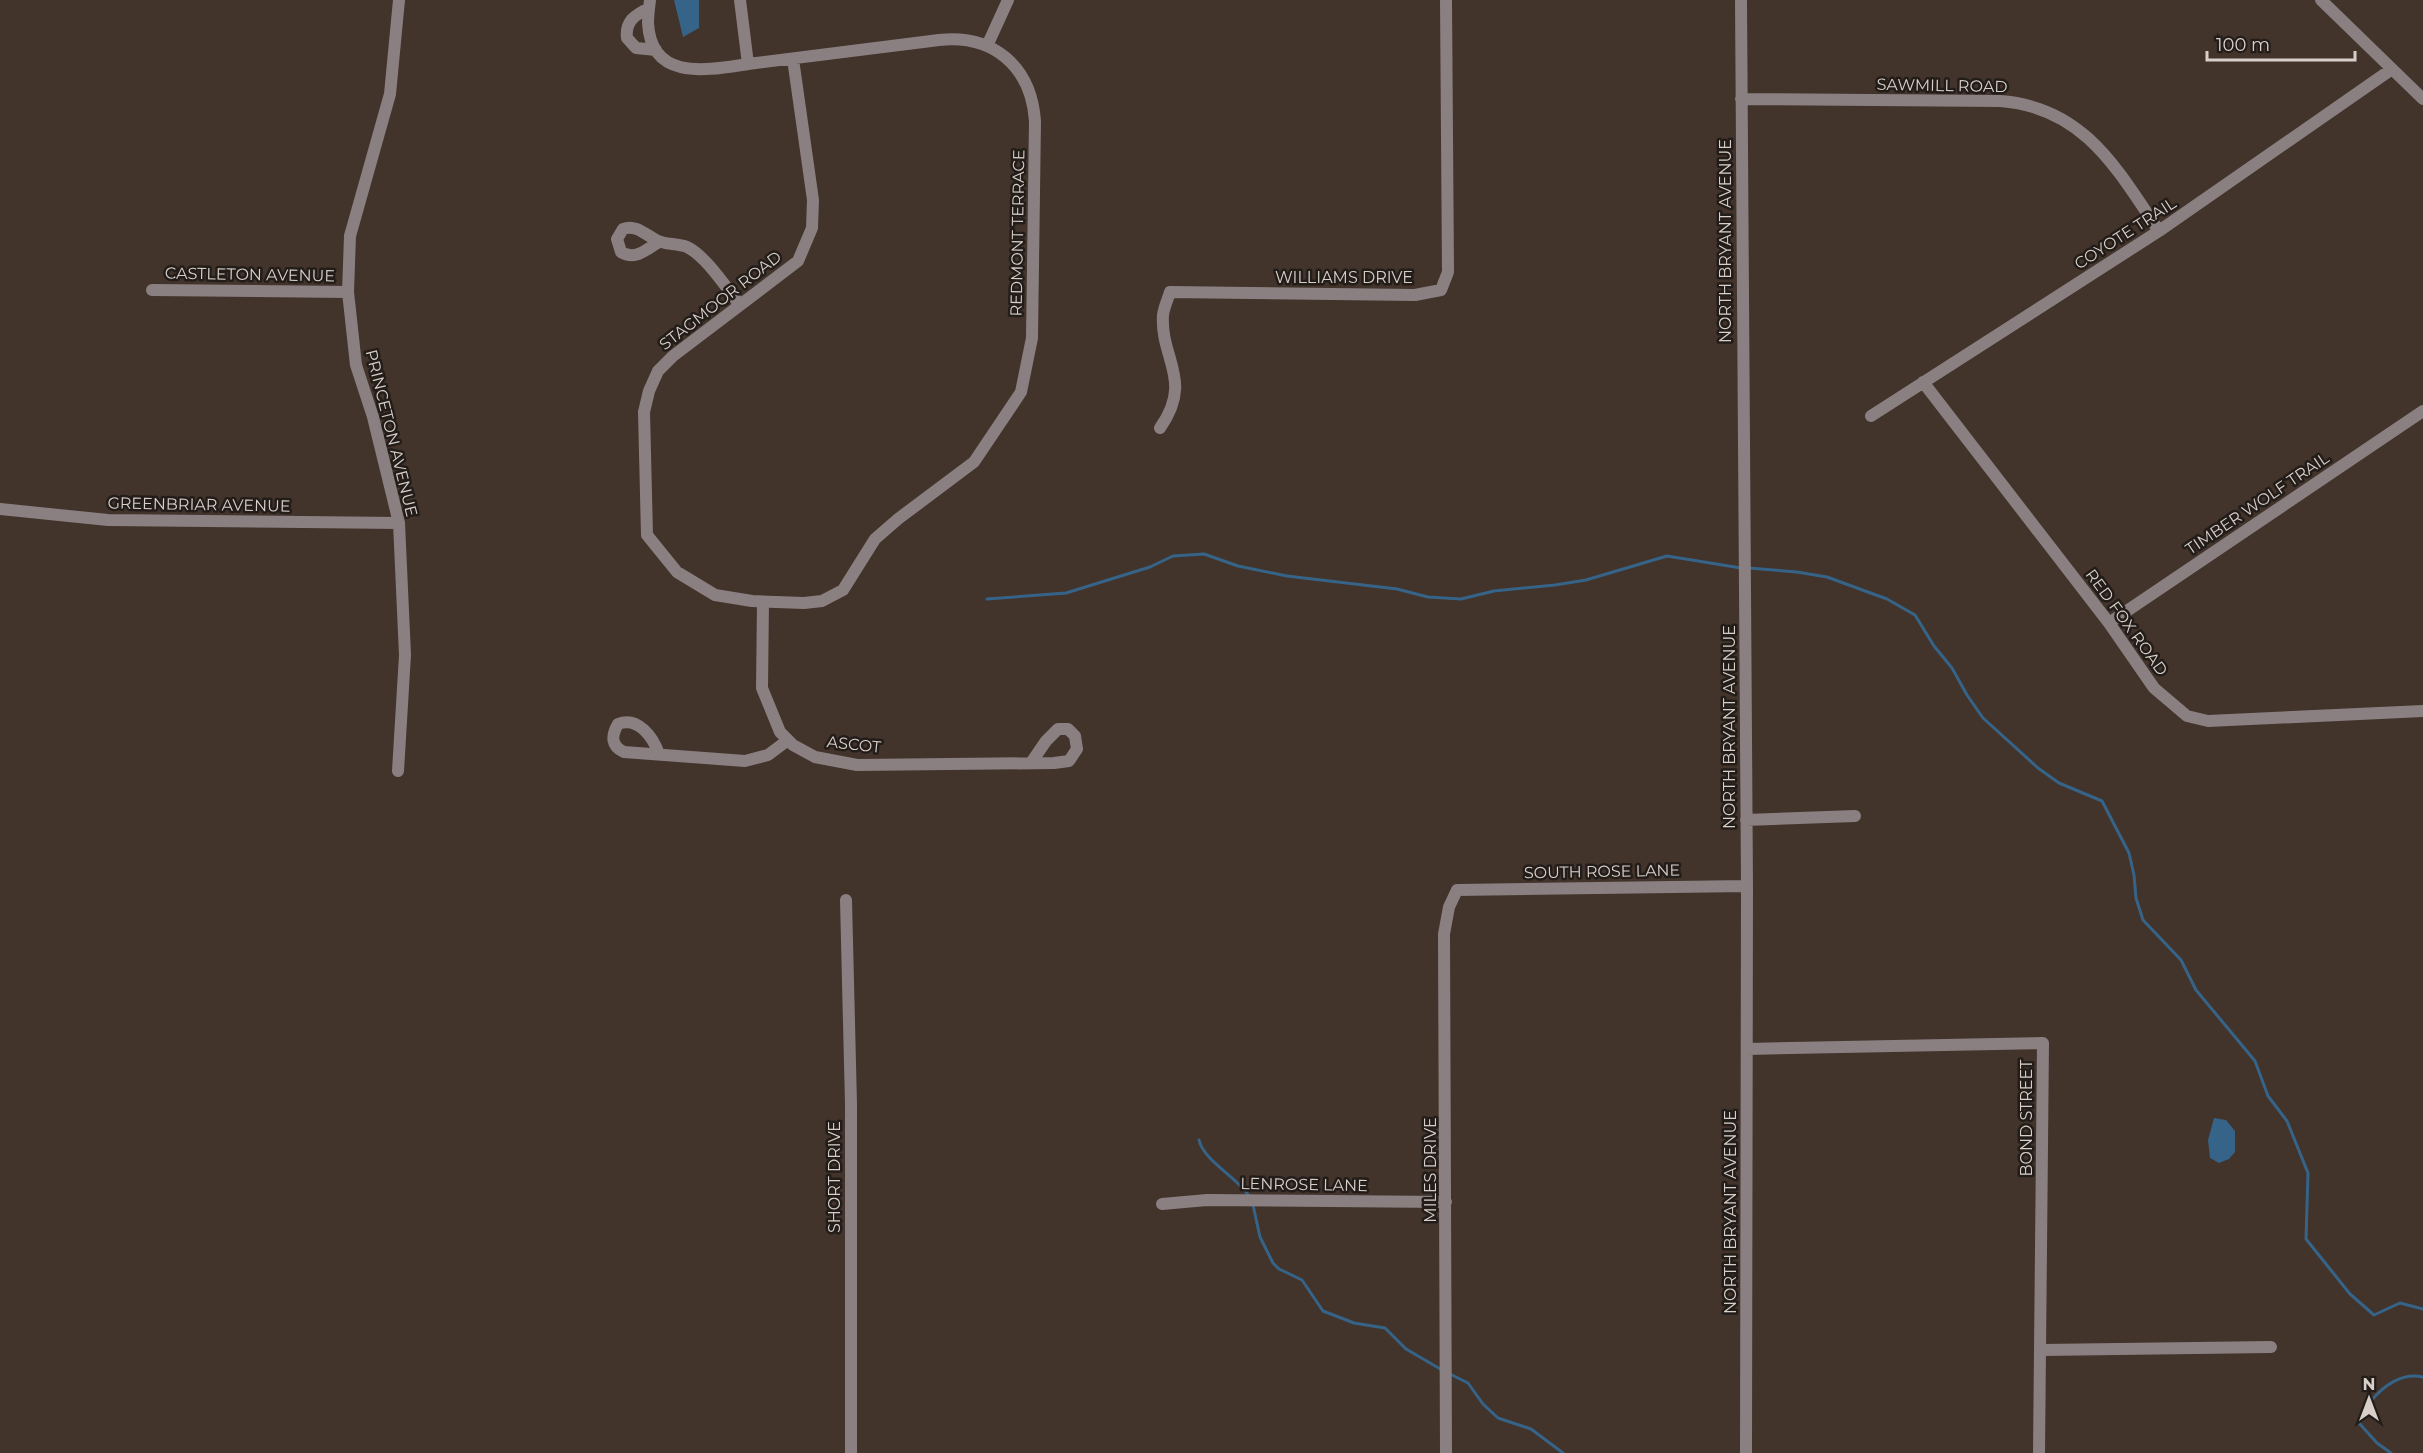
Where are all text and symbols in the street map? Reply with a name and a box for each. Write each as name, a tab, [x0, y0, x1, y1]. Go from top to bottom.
scale bar	[2207, 24, 2356, 62]
text: 100 m	[2216, 34, 2270, 56]
street label: SAWMILL ROAD	[1876, 75, 2008, 96]
street label: NORTH BRYANT AVENUE	[1716, 139, 1735, 343]
street label: REDMONT TERRACE	[1007, 149, 1028, 317]
street label: COYOTE TRAIL	[2071, 193, 2180, 273]
street label: STAGMOOR ROAD	[656, 247, 785, 354]
street label: CASTLETON AVENUE	[165, 264, 335, 285]
street label: WILLIAMS DRIVE	[1275, 268, 1413, 287]
street label: PRINCETON AVENUE	[362, 348, 421, 519]
street label: TIMBER WOLF TRAIL	[2182, 448, 2333, 559]
street label: GREENBRIAR AVENUE	[107, 493, 291, 516]
street label: RED FOX ROAD	[2082, 565, 2172, 679]
street label: NORTH BRYANT AVENUE	[1720, 625, 1739, 829]
street label: ASCOT	[826, 732, 883, 757]
street label: SOUTH ROSE LANE	[1524, 861, 1680, 882]
street label: BOND STREET	[2017, 1059, 2036, 1176]
street label: NORTH BRYANT AVENUE	[1721, 1110, 1740, 1314]
street label: MILES DRIVE	[1421, 1117, 1440, 1223]
street label: SHORT DRIVE	[825, 1121, 844, 1233]
street label: LENROSE LANE	[1240, 1174, 1368, 1195]
north arrow	[2339, 1369, 2399, 1429]
text: N	[2363, 1375, 2375, 1394]

